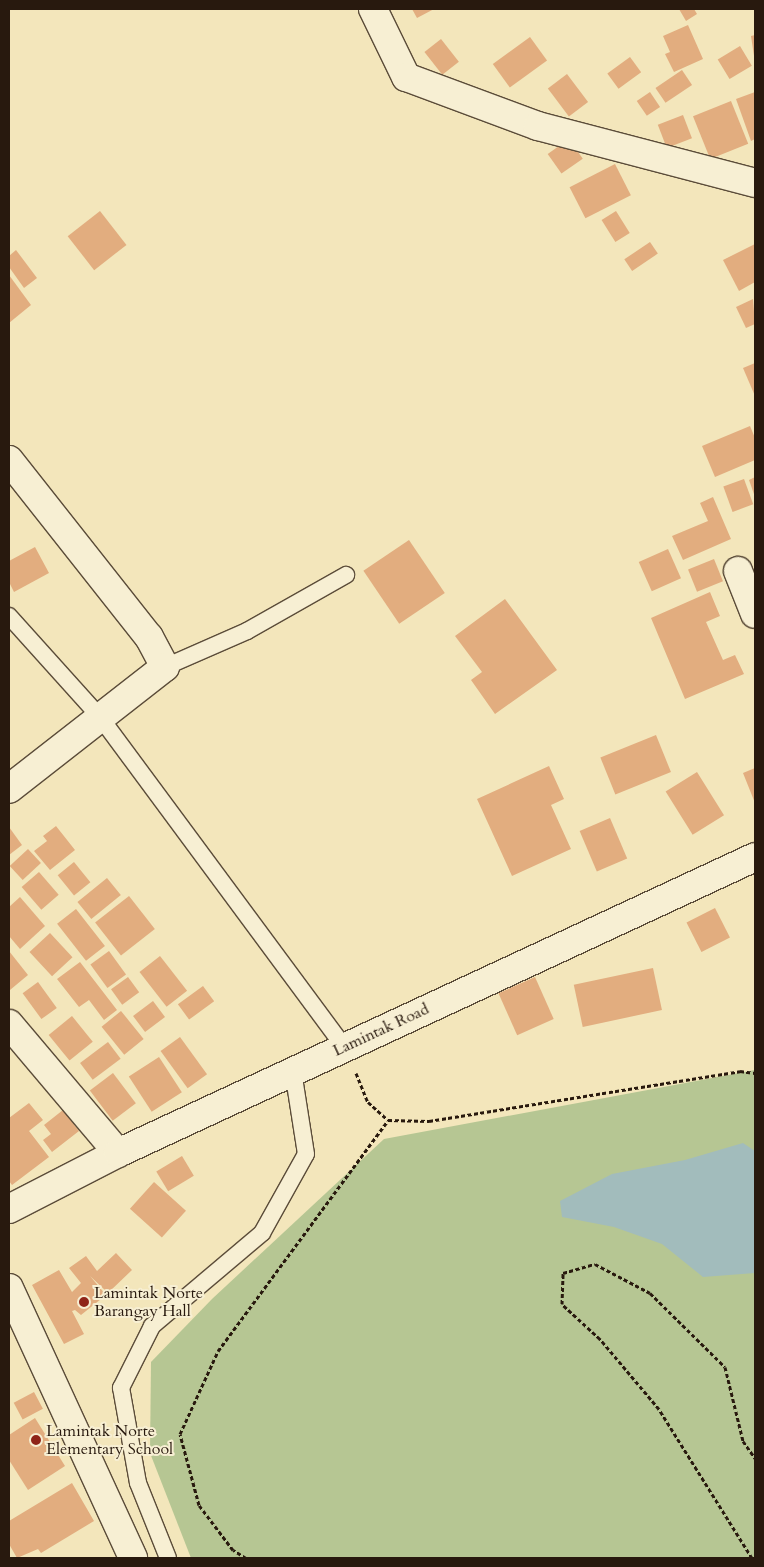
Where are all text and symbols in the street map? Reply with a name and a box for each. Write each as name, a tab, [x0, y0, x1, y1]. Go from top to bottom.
street label: Lamintak Road	[330, 999, 432, 1061]
place label: Lamintak Norte Barangay Hall	[94, 1283, 203, 1321]
marker: Lamintak Norte Barangay Hall	[78, 1296, 90, 1308]
place label: Lamintak Norte Elementary School	[46, 1421, 173, 1459]
marker: Lamintak Norte Elementary School	[30, 1434, 42, 1446]

